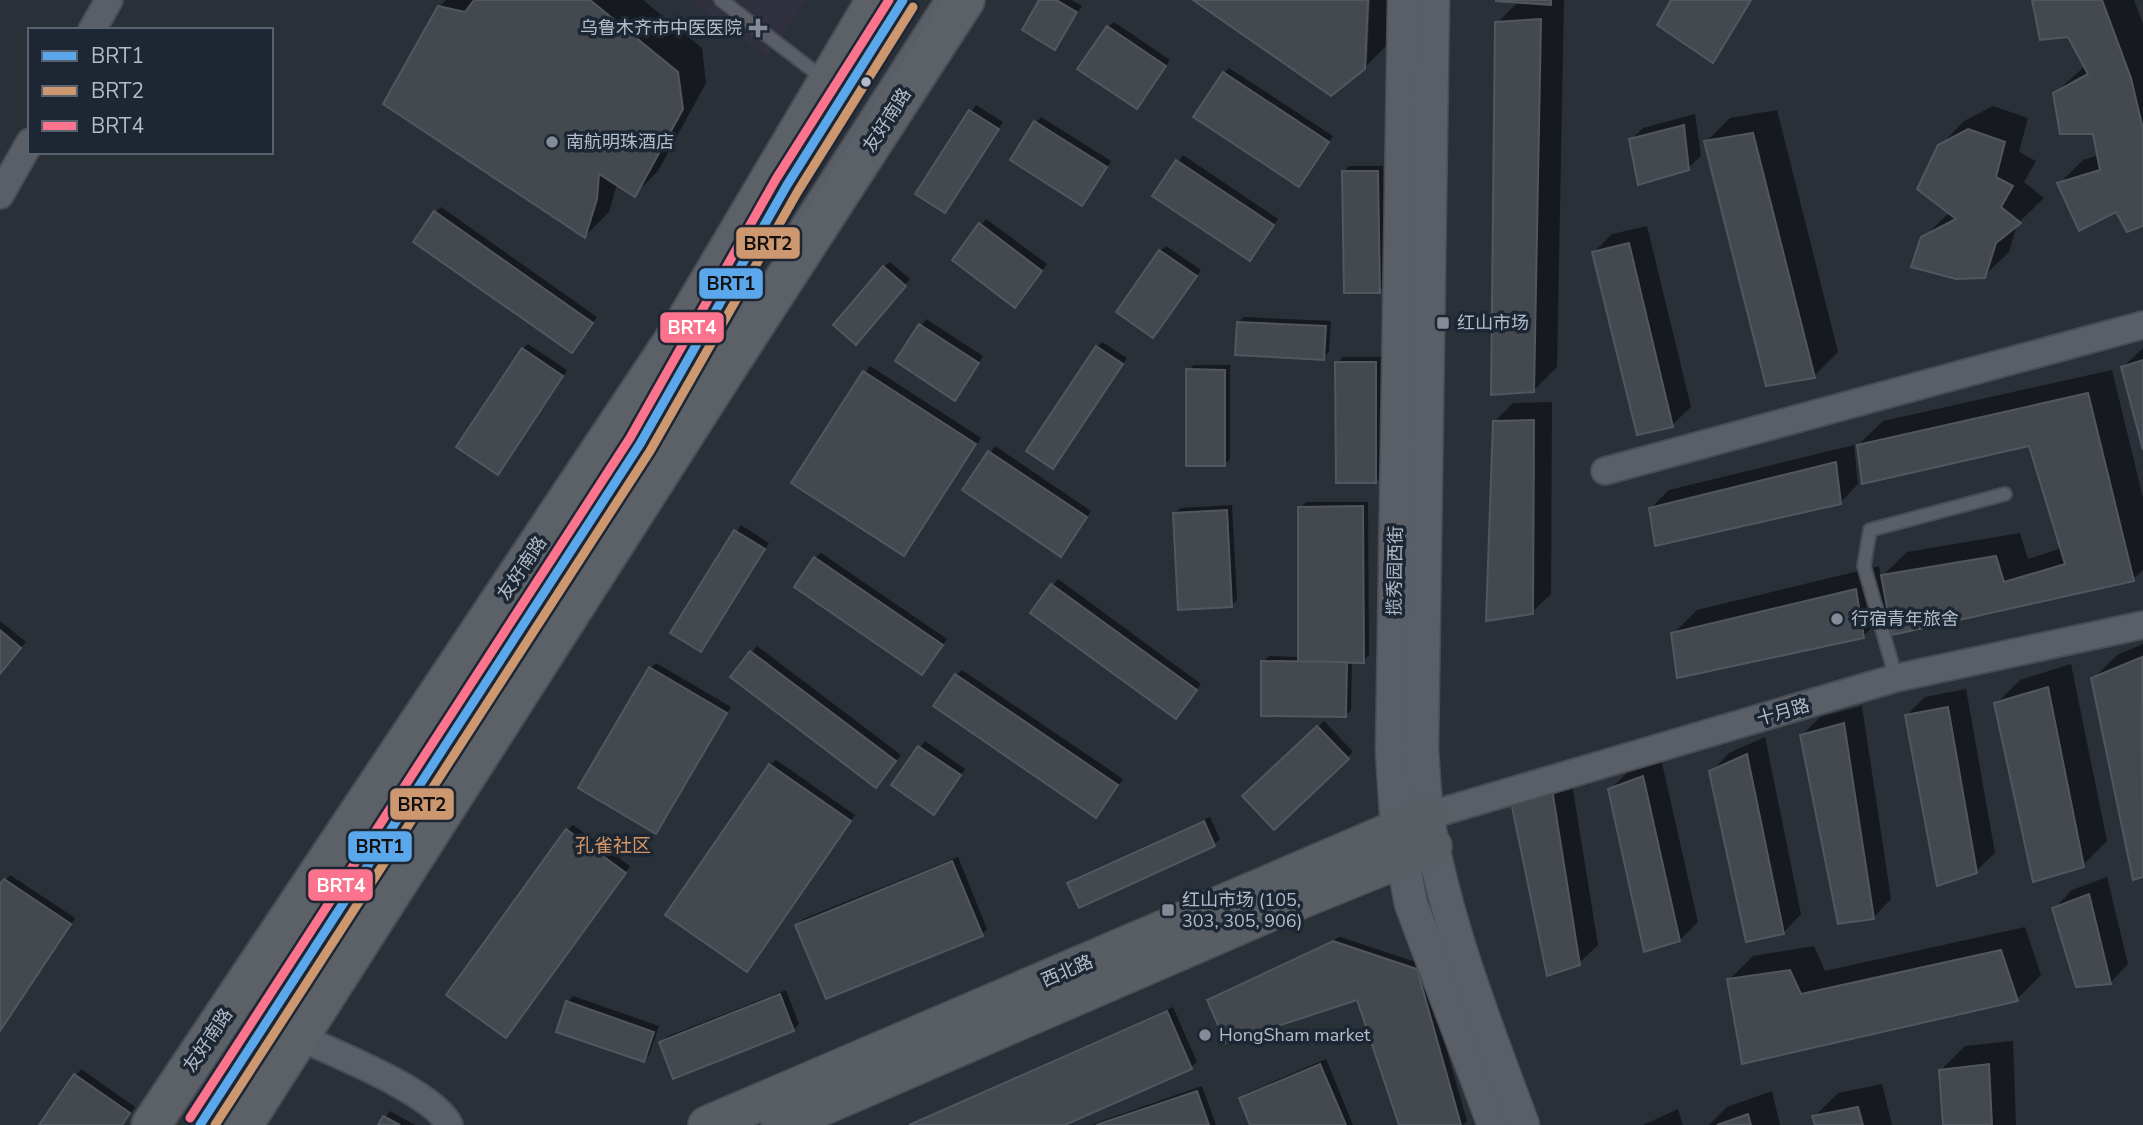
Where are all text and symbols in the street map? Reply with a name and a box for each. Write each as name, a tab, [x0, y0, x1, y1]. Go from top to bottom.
place label: 乌鲁木齐市中医医院	[580, 16, 742, 40]
marker: 乌鲁木齐市中医医院	[748, 18, 768, 38]
legend	[28, 28, 273, 154]
text: BRT1	[91, 42, 144, 70]
unlabelled marker	[859, 75, 873, 89]
text: BRT2	[91, 77, 144, 105]
street label: 友好南路	[857, 83, 917, 157]
text: BRT4	[91, 112, 144, 140]
place label: 南航明珠酒店	[566, 130, 674, 154]
marker: 南航明珠酒店	[544, 134, 560, 150]
line badge: BRT2	[735, 226, 801, 260]
text: BRT2	[744, 231, 792, 257]
line badge: BRT1	[698, 267, 764, 300]
text: BRT1	[707, 271, 755, 297]
line badge: BRT4	[659, 311, 725, 344]
place label: 红山市场	[1457, 311, 1529, 335]
text: BRT4	[668, 315, 716, 341]
marker: 红山市场	[1435, 315, 1451, 331]
street label: 揽秀园西街	[1382, 526, 1408, 616]
street label: 友好南路	[492, 531, 552, 605]
place label: 行宿青年旅舍	[1851, 607, 1959, 631]
marker: 行宿青年旅舍	[1829, 611, 1845, 627]
street label: 十月路	[1754, 693, 1812, 731]
line badge: BRT2	[389, 787, 455, 821]
text: BRT2	[398, 792, 446, 818]
line badge: BRT1	[347, 830, 413, 863]
district label: 孔雀社区	[575, 833, 651, 859]
text: BRT1	[356, 834, 404, 860]
line badge: BRT4	[307, 868, 374, 902]
text: BRT4	[317, 873, 365, 899]
place label: 红山市场 (105, 303, 305, 906)	[1182, 888, 1302, 933]
marker: 红山市场 (105, 303, 305, 906)	[1160, 902, 1176, 918]
street label: 西北路	[1037, 949, 1097, 993]
street label: 友好南路	[178, 1003, 238, 1077]
place label: HongSham market	[1219, 1023, 1371, 1047]
marker: HongSham market	[1197, 1027, 1213, 1043]

